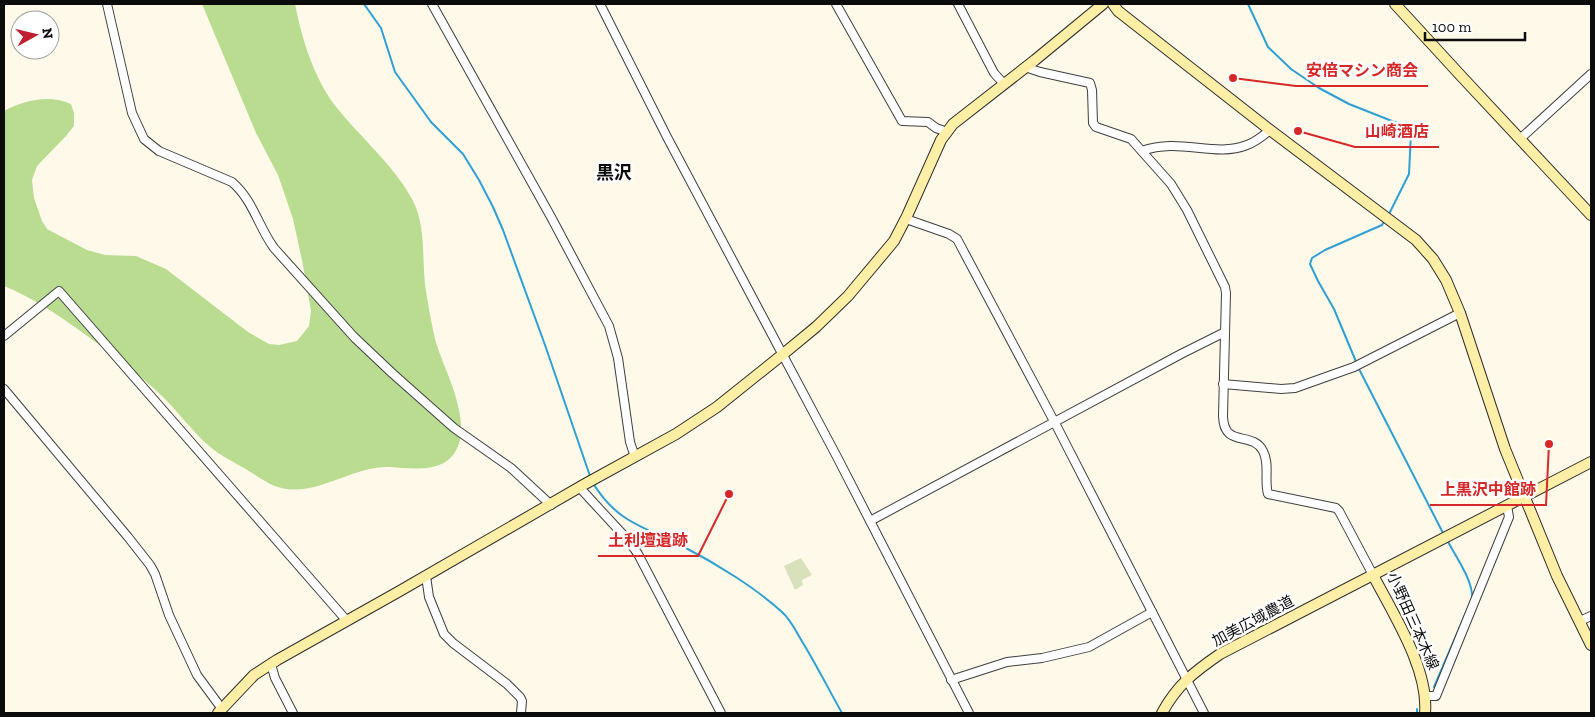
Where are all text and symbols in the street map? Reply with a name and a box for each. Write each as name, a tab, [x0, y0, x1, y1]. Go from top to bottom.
north arrow	[10, 10, 60, 60]
scale bar	[1425, 10, 1525, 42]
text: 100 m	[1432, 18, 1471, 36]
text: N	[38, 27, 57, 40]
callout: 安倍マシン商会	[1296, 55, 1428, 86]
text: 安倍マシン商会	[1306, 61, 1418, 80]
callout: 山崎酒店	[1355, 116, 1439, 147]
text: 山崎酒店	[1365, 122, 1429, 141]
district label: 黒沢	[596, 162, 632, 184]
callout: 上黒沢中館跡	[1430, 474, 1546, 505]
text: 上黒沢中館跡	[1440, 480, 1536, 499]
callout: 土利壇遺跡	[598, 525, 698, 556]
text: 土利壇遺跡	[608, 531, 688, 550]
street label: 小野田三本木線	[1383, 569, 1443, 673]
street label: 加美広域農道	[1209, 592, 1297, 650]

